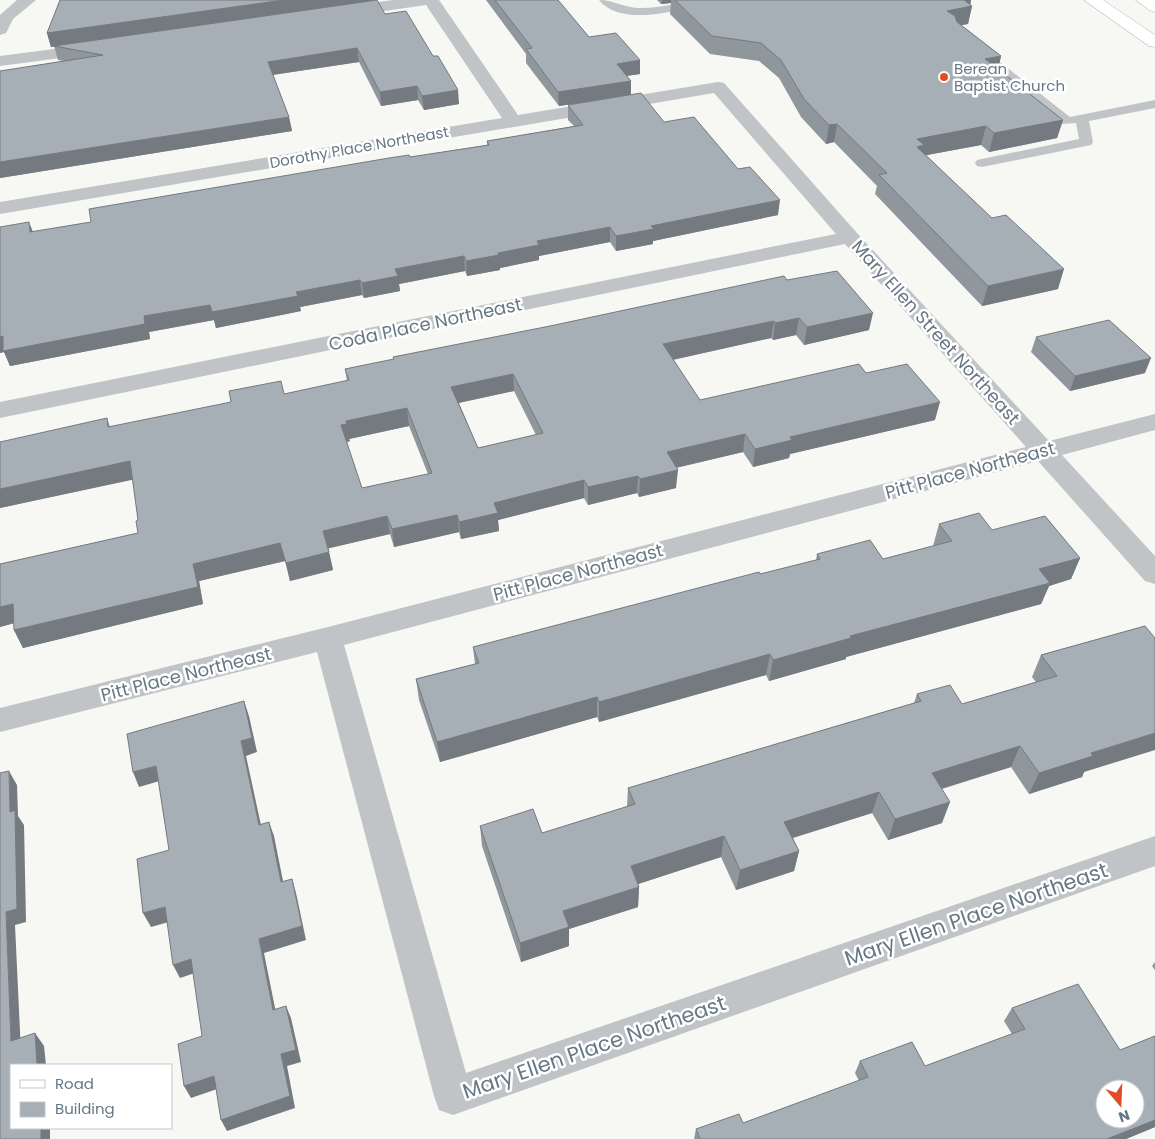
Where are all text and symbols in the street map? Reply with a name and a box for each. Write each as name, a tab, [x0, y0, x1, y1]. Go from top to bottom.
place label: Berean Baptist Church	[954, 58, 1065, 96]
marker: Berean Baptist Church	[938, 71, 950, 83]
street label: Dorothy Place Northeast	[268, 121, 450, 173]
street label: Mary Ellen Street Northeast	[846, 234, 1026, 430]
street label: Coda Place Northeast	[326, 291, 524, 357]
street label: Pitt Place Northeast	[882, 435, 1058, 505]
street label: Pitt Place Northeast	[490, 537, 666, 607]
street label: Pitt Place Northeast	[98, 641, 274, 707]
street label: Mary Ellen Place Northeast	[841, 855, 1111, 973]
street label: Mary Ellen Place Northeast	[459, 988, 729, 1106]
legend	[10, 1064, 172, 1129]
text: Road	[55, 1073, 94, 1094]
north arrow	[1095, 1079, 1145, 1129]
text: Building	[55, 1098, 115, 1119]
text: N	[1116, 1105, 1132, 1127]

